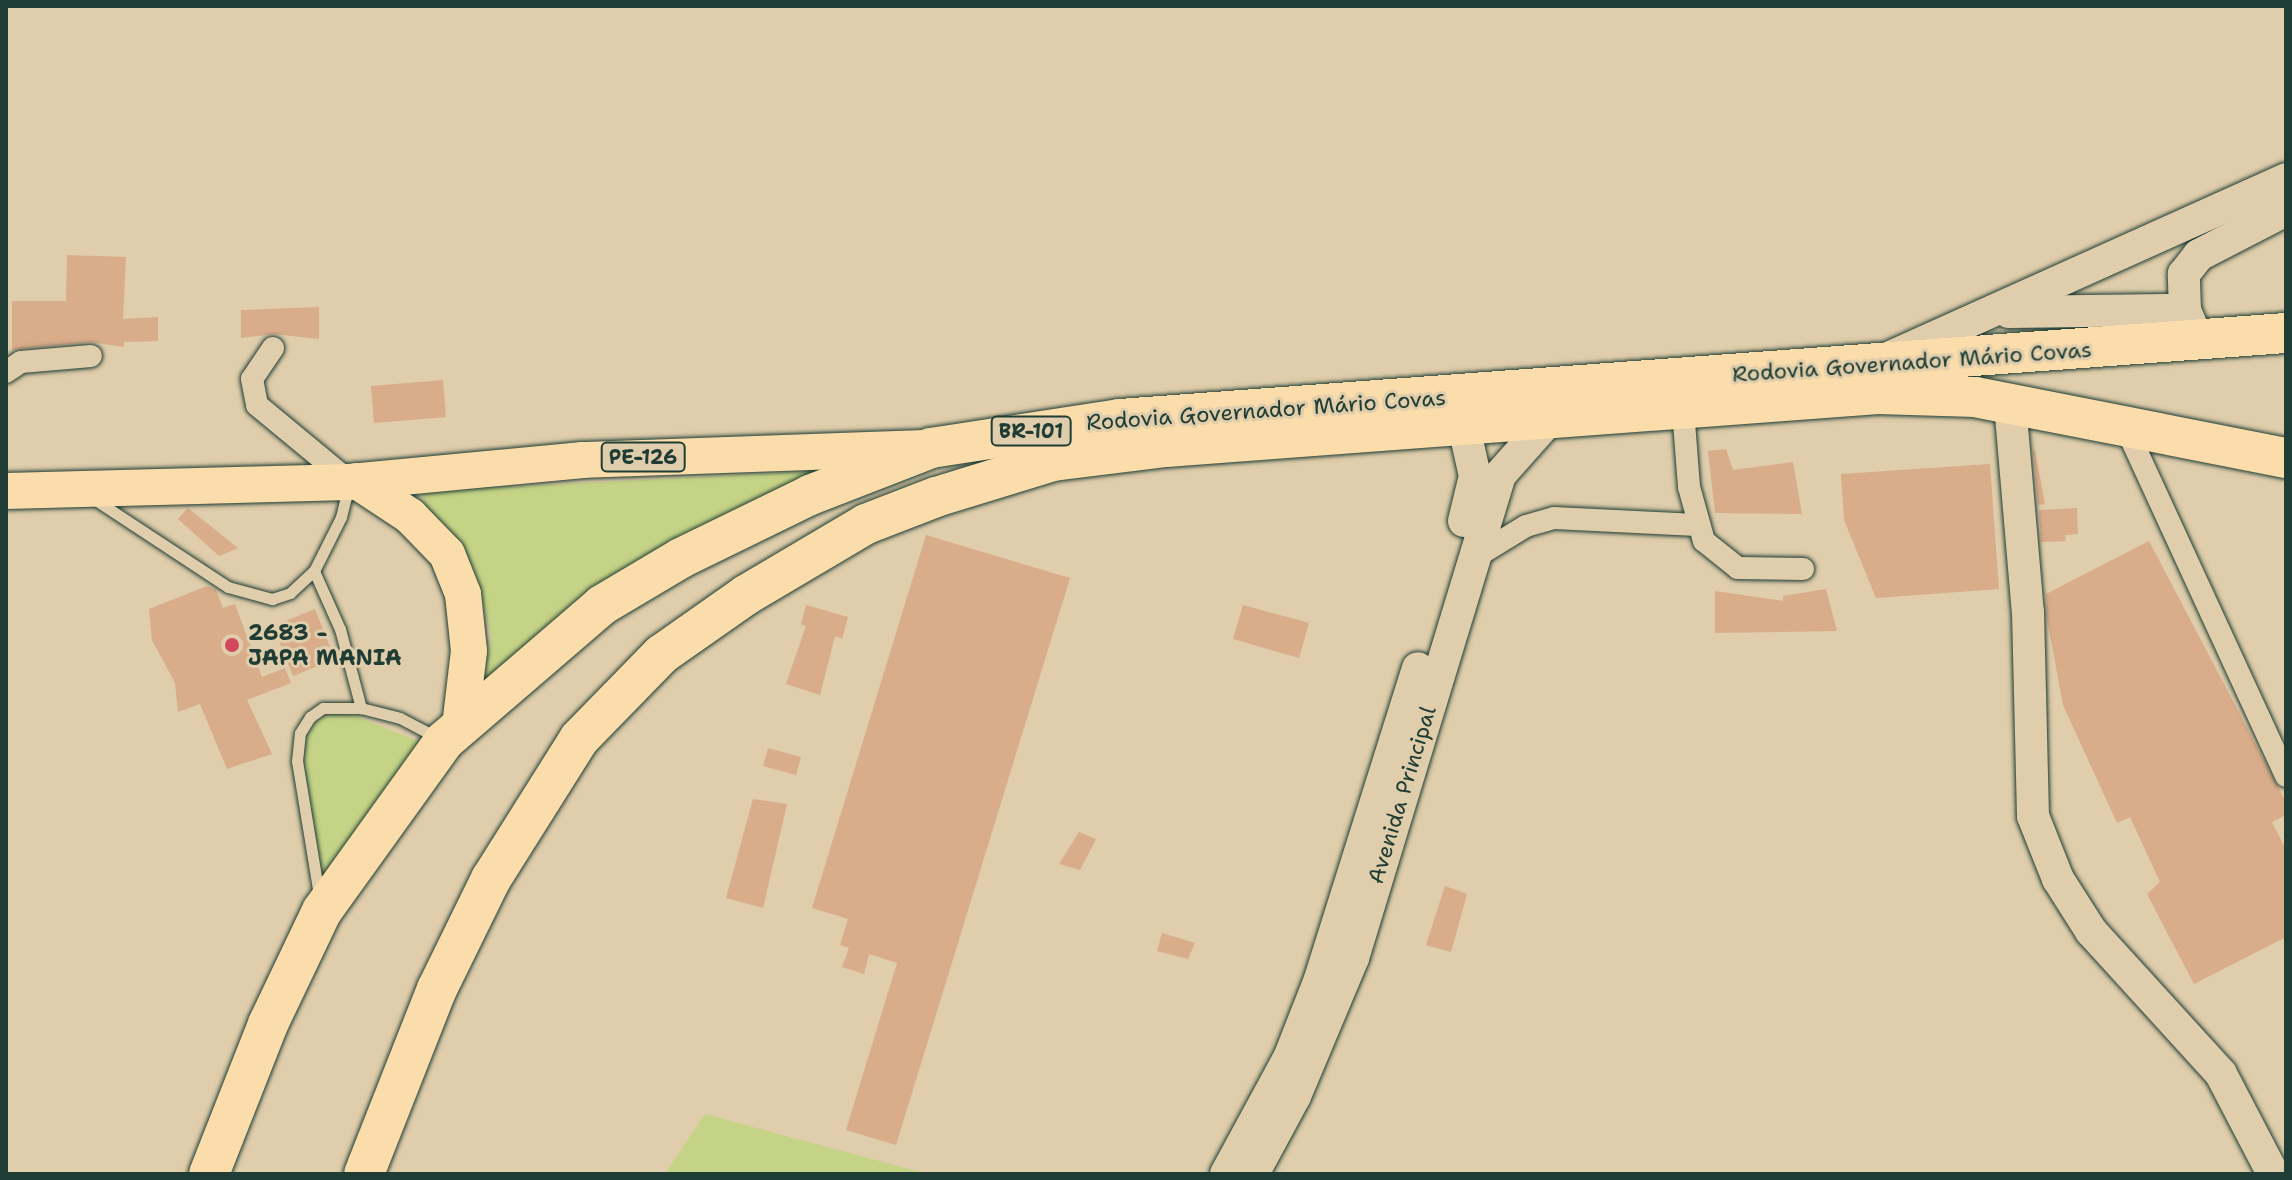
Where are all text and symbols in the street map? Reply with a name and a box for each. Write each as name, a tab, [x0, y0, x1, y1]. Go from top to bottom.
street label: Rodovia Governador Mário Covas	[1731, 336, 2093, 388]
street label: Rodovia Governador Mário Covas	[1085, 384, 1447, 436]
road number: BR-101	[989, 415, 1073, 447]
road number: PE-126	[599, 441, 687, 473]
place label: 2683 - JAPA MANIA	[248, 619, 402, 670]
marker: 2683 - JAPA MANIA	[223, 636, 241, 654]
street label: Avenida Principal	[1362, 703, 1442, 887]

